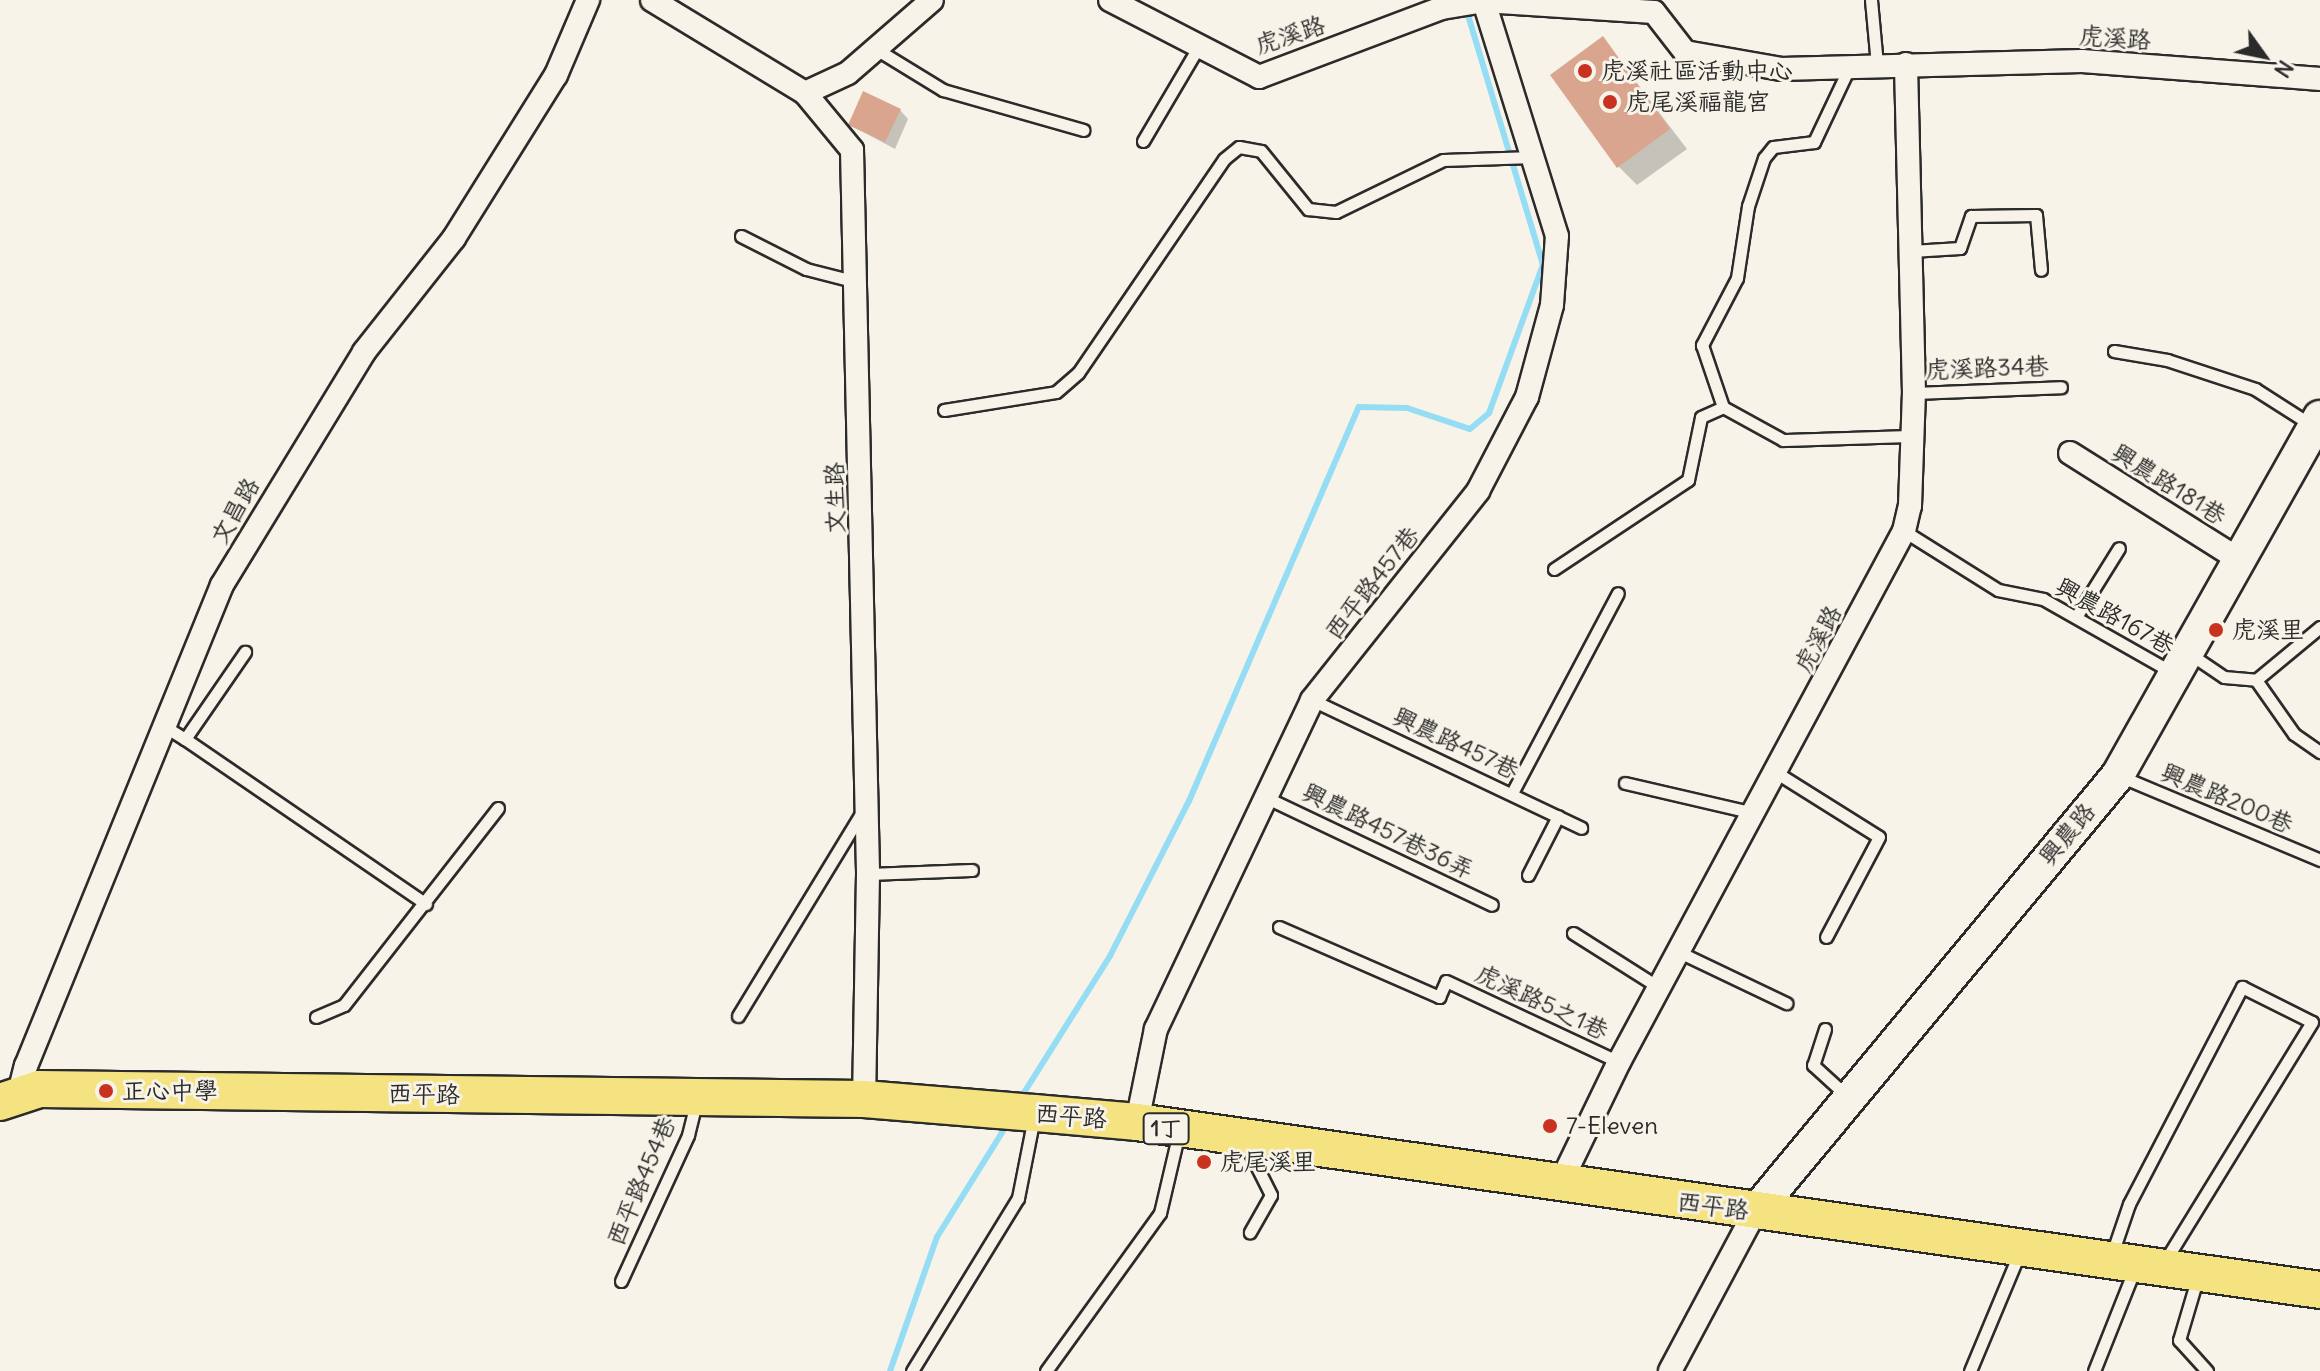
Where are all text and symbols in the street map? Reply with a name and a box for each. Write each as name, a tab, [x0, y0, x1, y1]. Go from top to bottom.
street label: 虎溪路	[1251, 10, 1329, 60]
north arrow	[2224, 16, 2304, 96]
street label: 虎溪路	[2078, 21, 2152, 55]
text: N	[2268, 55, 2300, 83]
place label: 虎溪社區活動中心	[1601, 57, 1793, 85]
marker: 虎溪社區活動中心	[1576, 62, 1594, 80]
place label: 虎尾溪福龍宮	[1626, 88, 1770, 116]
marker: 虎尾溪福龍宮	[1601, 93, 1619, 111]
street label: 虎溪路34巷	[1925, 351, 2049, 385]
street label: 興農路181巷	[2107, 438, 2231, 530]
street label: 文生路	[820, 462, 850, 534]
street label: 文昌路	[205, 473, 265, 549]
street label: 西平路457巷	[1319, 521, 1425, 645]
street label: 興農路167巷	[2051, 572, 2179, 660]
street label: 虎溪路	[1788, 600, 1848, 678]
place label: 虎溪里	[2232, 616, 2304, 644]
marker: 虎溪里	[2207, 621, 2225, 639]
street label: 興農路457巷	[1389, 701, 1523, 785]
street label: 興農路200巷	[2157, 757, 2297, 839]
street label: 興農路457巷36弄	[1298, 777, 1478, 885]
street label: 興農路	[2033, 797, 2101, 871]
street label: 虎溪路5之1巷	[1471, 959, 1613, 1045]
place label: 正心中學	[122, 1077, 218, 1105]
street label: 西平路	[388, 1079, 460, 1109]
marker: 正心中學	[97, 1082, 115, 1100]
street label: 西平路	[1034, 1099, 1108, 1133]
road number: 1丁	[1142, 1111, 1190, 1147]
street label: 西平路454巷	[601, 1112, 681, 1250]
place label: 7-Eleven	[1566, 1112, 1658, 1140]
marker: 7-Eleven	[1541, 1117, 1559, 1135]
place label: 虎尾溪里	[1220, 1148, 1316, 1176]
marker: 虎尾溪里	[1195, 1153, 1213, 1171]
street label: 西平路	[1675, 1187, 1751, 1225]

